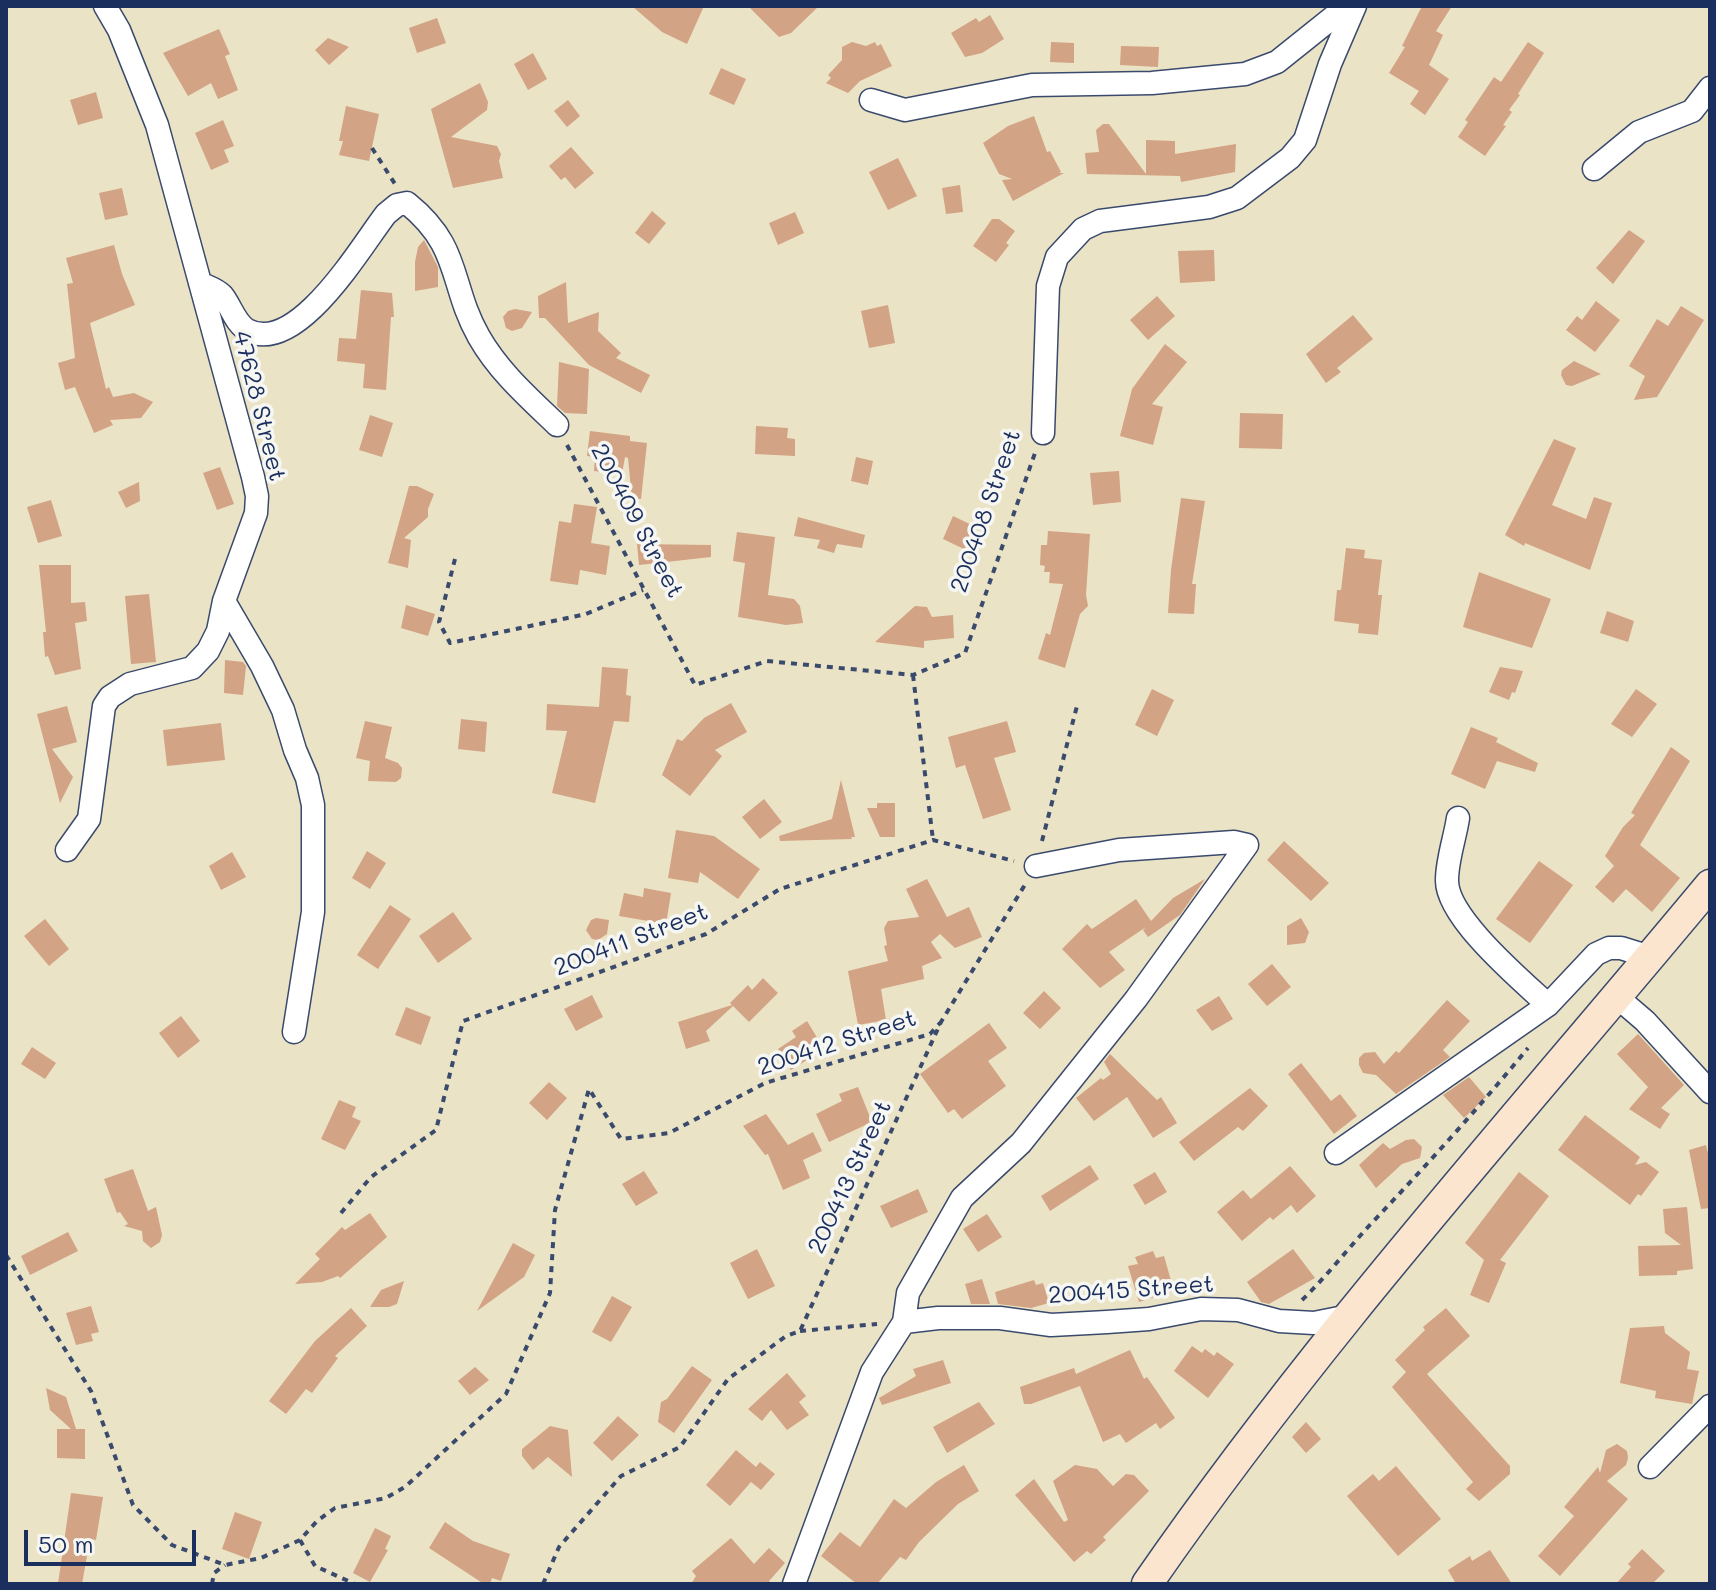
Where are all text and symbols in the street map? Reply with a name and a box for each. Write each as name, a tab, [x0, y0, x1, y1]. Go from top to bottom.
street label: 47628 Street	[226, 328, 292, 484]
street label: 200408 Street	[945, 426, 1027, 596]
street label: 200409 Street	[584, 439, 690, 603]
street label: 200411 Street	[550, 897, 712, 983]
street label: 200412 Street	[754, 1004, 920, 1082]
street label: 200413 Street	[802, 1096, 898, 1258]
street label: 200415 Street	[1047, 1270, 1215, 1310]
scale bar	[28, 1514, 200, 1564]
text: 50 m	[38, 1528, 94, 1559]

